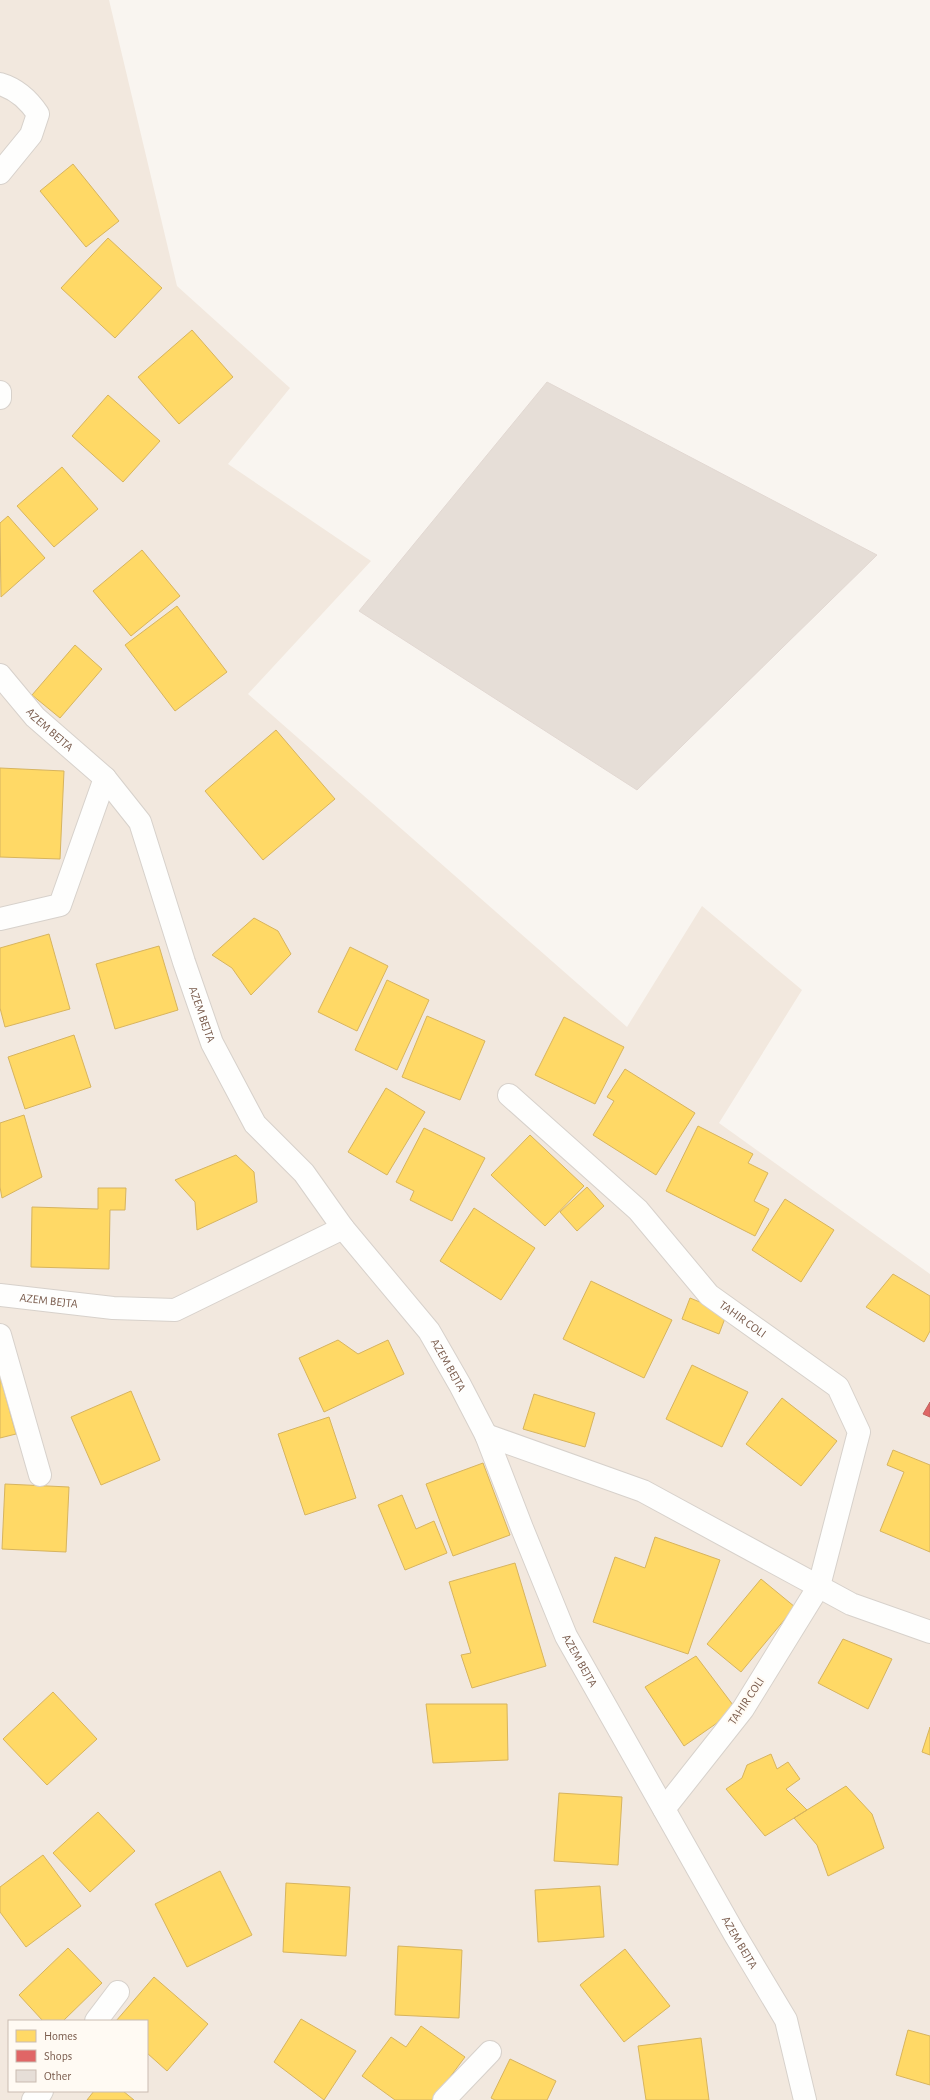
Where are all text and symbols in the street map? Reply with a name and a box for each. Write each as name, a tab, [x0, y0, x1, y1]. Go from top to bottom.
street label: AZEM BEJTA	[24, 706, 76, 753]
street label: AZEM BEJTA	[187, 985, 217, 1044]
street label: AZEM BEJTA	[19, 1291, 78, 1310]
street label: TAHIR COLI	[717, 1298, 768, 1340]
street label: AZEM BEJTA	[429, 1337, 468, 1393]
street label: AZEM BEJTA	[560, 1632, 600, 1689]
street label: TAHIR COLI	[726, 1675, 766, 1727]
street label: AZEM BEJTA	[720, 1914, 760, 1971]
legend	[8, 2020, 148, 2092]
text: Homes	[44, 2030, 77, 2042]
text: Shops	[44, 2050, 72, 2062]
text: Other	[44, 2070, 71, 2082]

